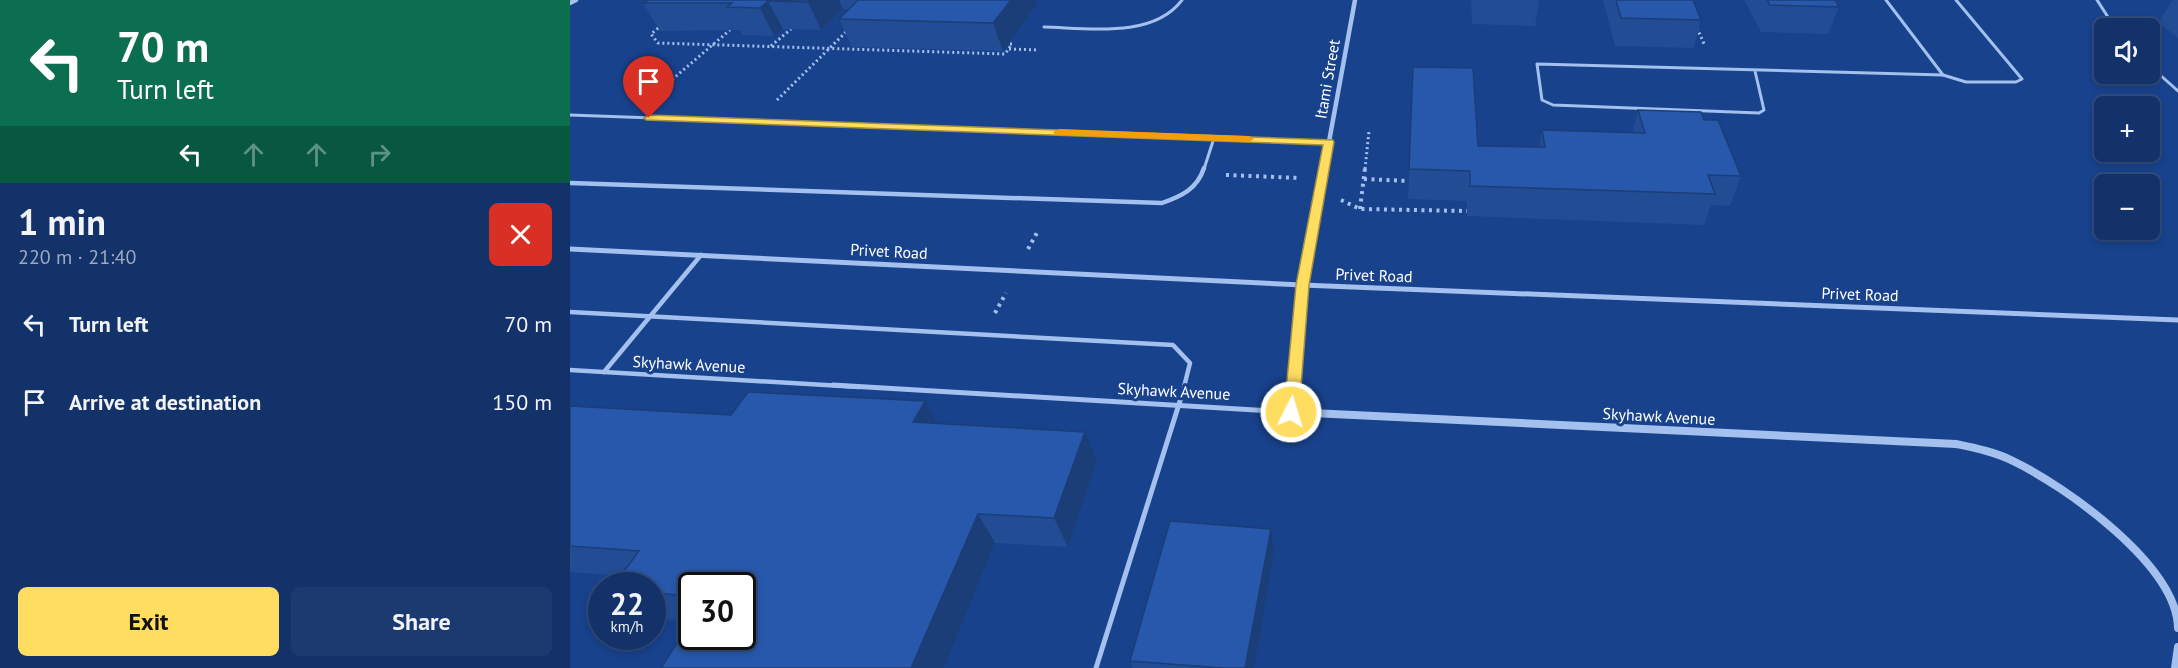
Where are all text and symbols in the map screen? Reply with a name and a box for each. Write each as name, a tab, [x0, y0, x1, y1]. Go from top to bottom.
map controls	[2094, 18, 2160, 240]
button: sound	[2094, 18, 2160, 84]
text: 70 m	[117, 19, 209, 74]
icon: left	[18, 24, 96, 102]
street label: Itami Street	[1310, 37, 1344, 120]
pin	[623, 56, 674, 118]
icon: arrive	[632, 65, 665, 98]
text: Turn left	[117, 72, 214, 106]
button: +	[2094, 96, 2160, 162]
icon: left	[174, 138, 207, 171]
icon: ahead	[237, 138, 270, 171]
icon: ahead	[300, 138, 333, 171]
icon: right	[363, 138, 396, 171]
button: −	[2094, 174, 2160, 240]
text: 1 min	[18, 198, 106, 245]
button: close	[489, 203, 552, 266]
street label: Privet Road	[850, 239, 928, 263]
text: 220 m · 21:40	[18, 244, 136, 270]
street label: Privet Road	[1335, 264, 1413, 286]
street label: Privet Road	[1821, 283, 1899, 305]
icon: left	[18, 308, 51, 341]
text: Turn left	[69, 310, 149, 338]
text: 70 m	[504, 310, 552, 338]
street label: Skyhawk Avenue	[632, 351, 746, 377]
street label: Skyhawk Avenue	[1117, 378, 1231, 404]
position arrow	[1259, 380, 1323, 444]
icon: arrive	[18, 386, 51, 419]
text: Arrive at destination	[69, 388, 261, 416]
text: 150 m	[492, 388, 552, 416]
street label: Skyhawk Avenue	[1602, 403, 1716, 429]
speed limit sign: 30	[678, 572, 756, 650]
text: 22	[610, 584, 644, 623]
button: Exit	[18, 587, 279, 656]
button: Share	[291, 587, 552, 656]
text: km/h	[611, 617, 643, 636]

